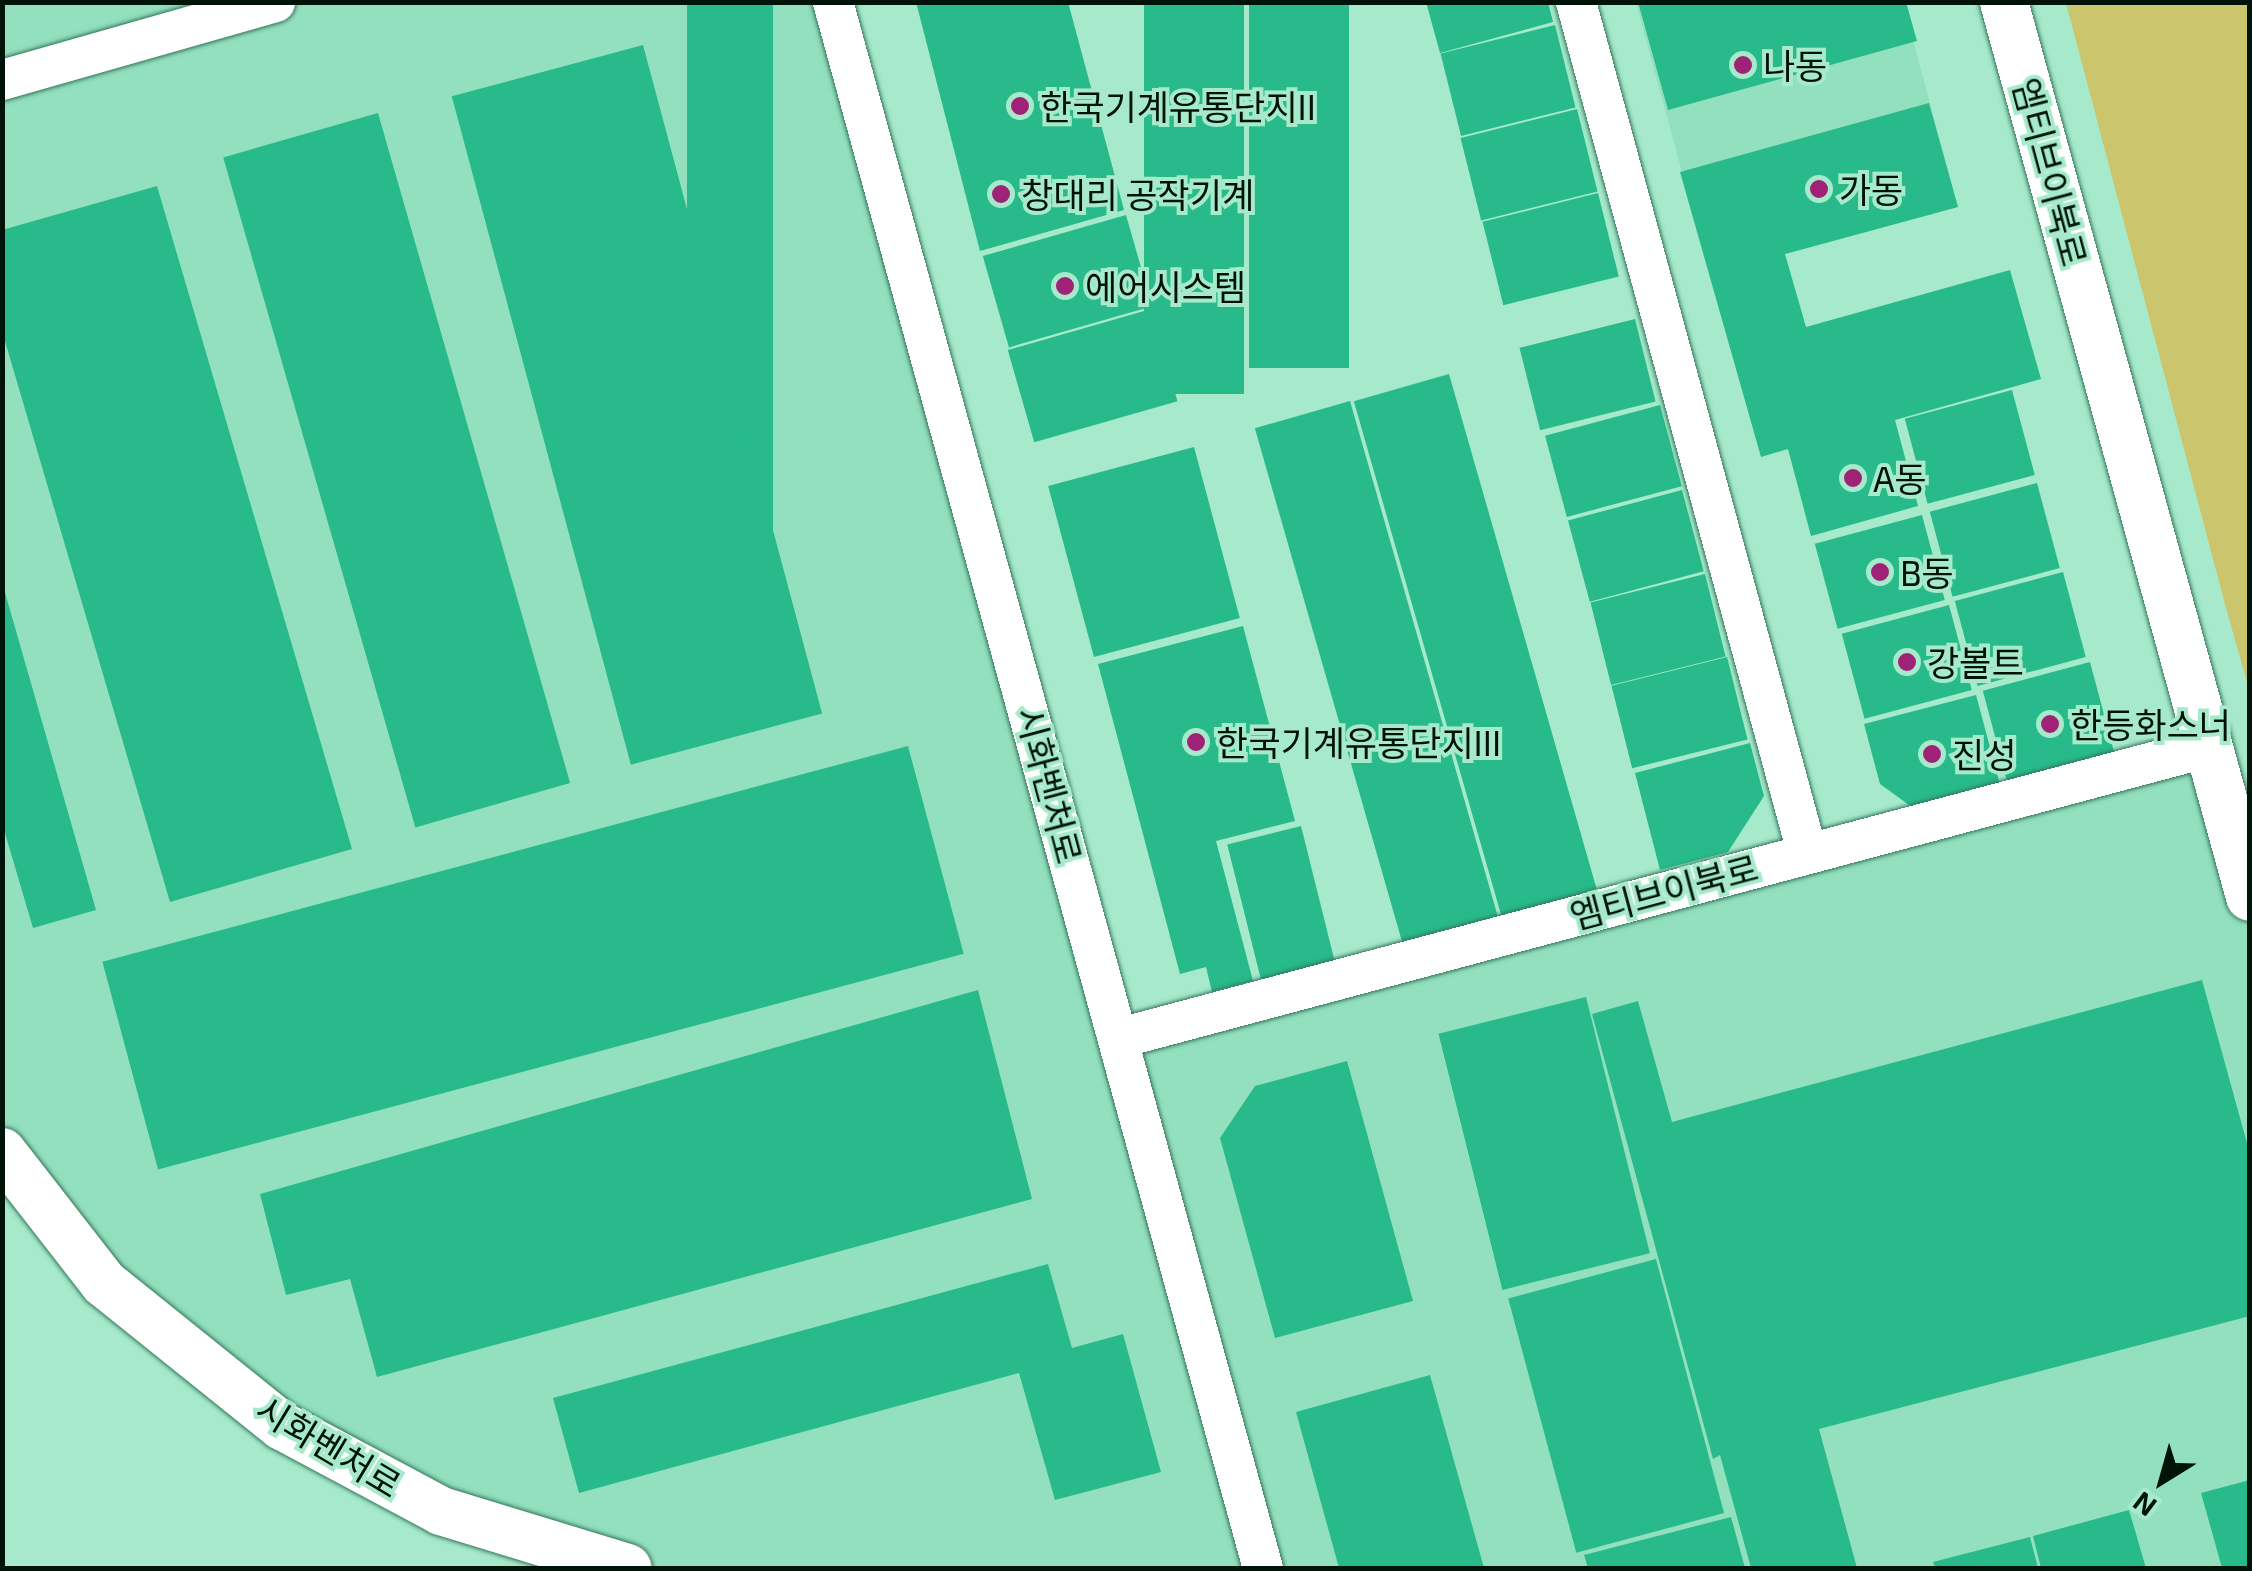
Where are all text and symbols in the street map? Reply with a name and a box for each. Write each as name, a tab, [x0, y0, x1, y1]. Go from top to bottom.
place label: 나동	[1763, 44, 1827, 86]
marker: 나동	[1732, 54, 1754, 76]
street label: 엠티브이북로	[2006, 73, 2096, 271]
place label: 한국기계유통단지II	[1040, 85, 1316, 127]
marker: 한국기계유통단지II	[1009, 95, 1031, 117]
place label: 가동	[1839, 168, 1903, 210]
place label: 창대리 공작기계	[1021, 173, 1254, 215]
marker: 가동	[1808, 178, 1830, 200]
marker: 창대리 공작기계	[990, 183, 1012, 205]
place label: 에어시스템	[1085, 265, 1246, 307]
marker: 에어시스템	[1054, 275, 1076, 297]
place label: A동	[1873, 457, 1927, 499]
marker: A동	[1842, 467, 1864, 489]
place label: B동	[1900, 551, 1954, 593]
marker: B동	[1869, 561, 1891, 583]
place label: 강볼트	[1927, 641, 2024, 683]
marker: 강볼트	[1896, 651, 1918, 673]
street label: 시화벤처로	[1009, 702, 1091, 868]
place label: 한등화스너	[2070, 703, 2231, 745]
marker: 한등화스너	[2039, 713, 2061, 735]
place label: 한국기계유통단지III	[1216, 721, 1501, 763]
marker: 한국기계유통단지III	[1185, 731, 1207, 753]
place label: 진성	[1952, 733, 2016, 775]
marker: 진성	[1921, 743, 1943, 765]
street label: 엠티브이북로	[1565, 846, 1763, 936]
street label: 시화벤처로	[249, 1387, 409, 1505]
north arrow	[2112, 1431, 2212, 1531]
text: N	[2126, 1485, 2162, 1525]

